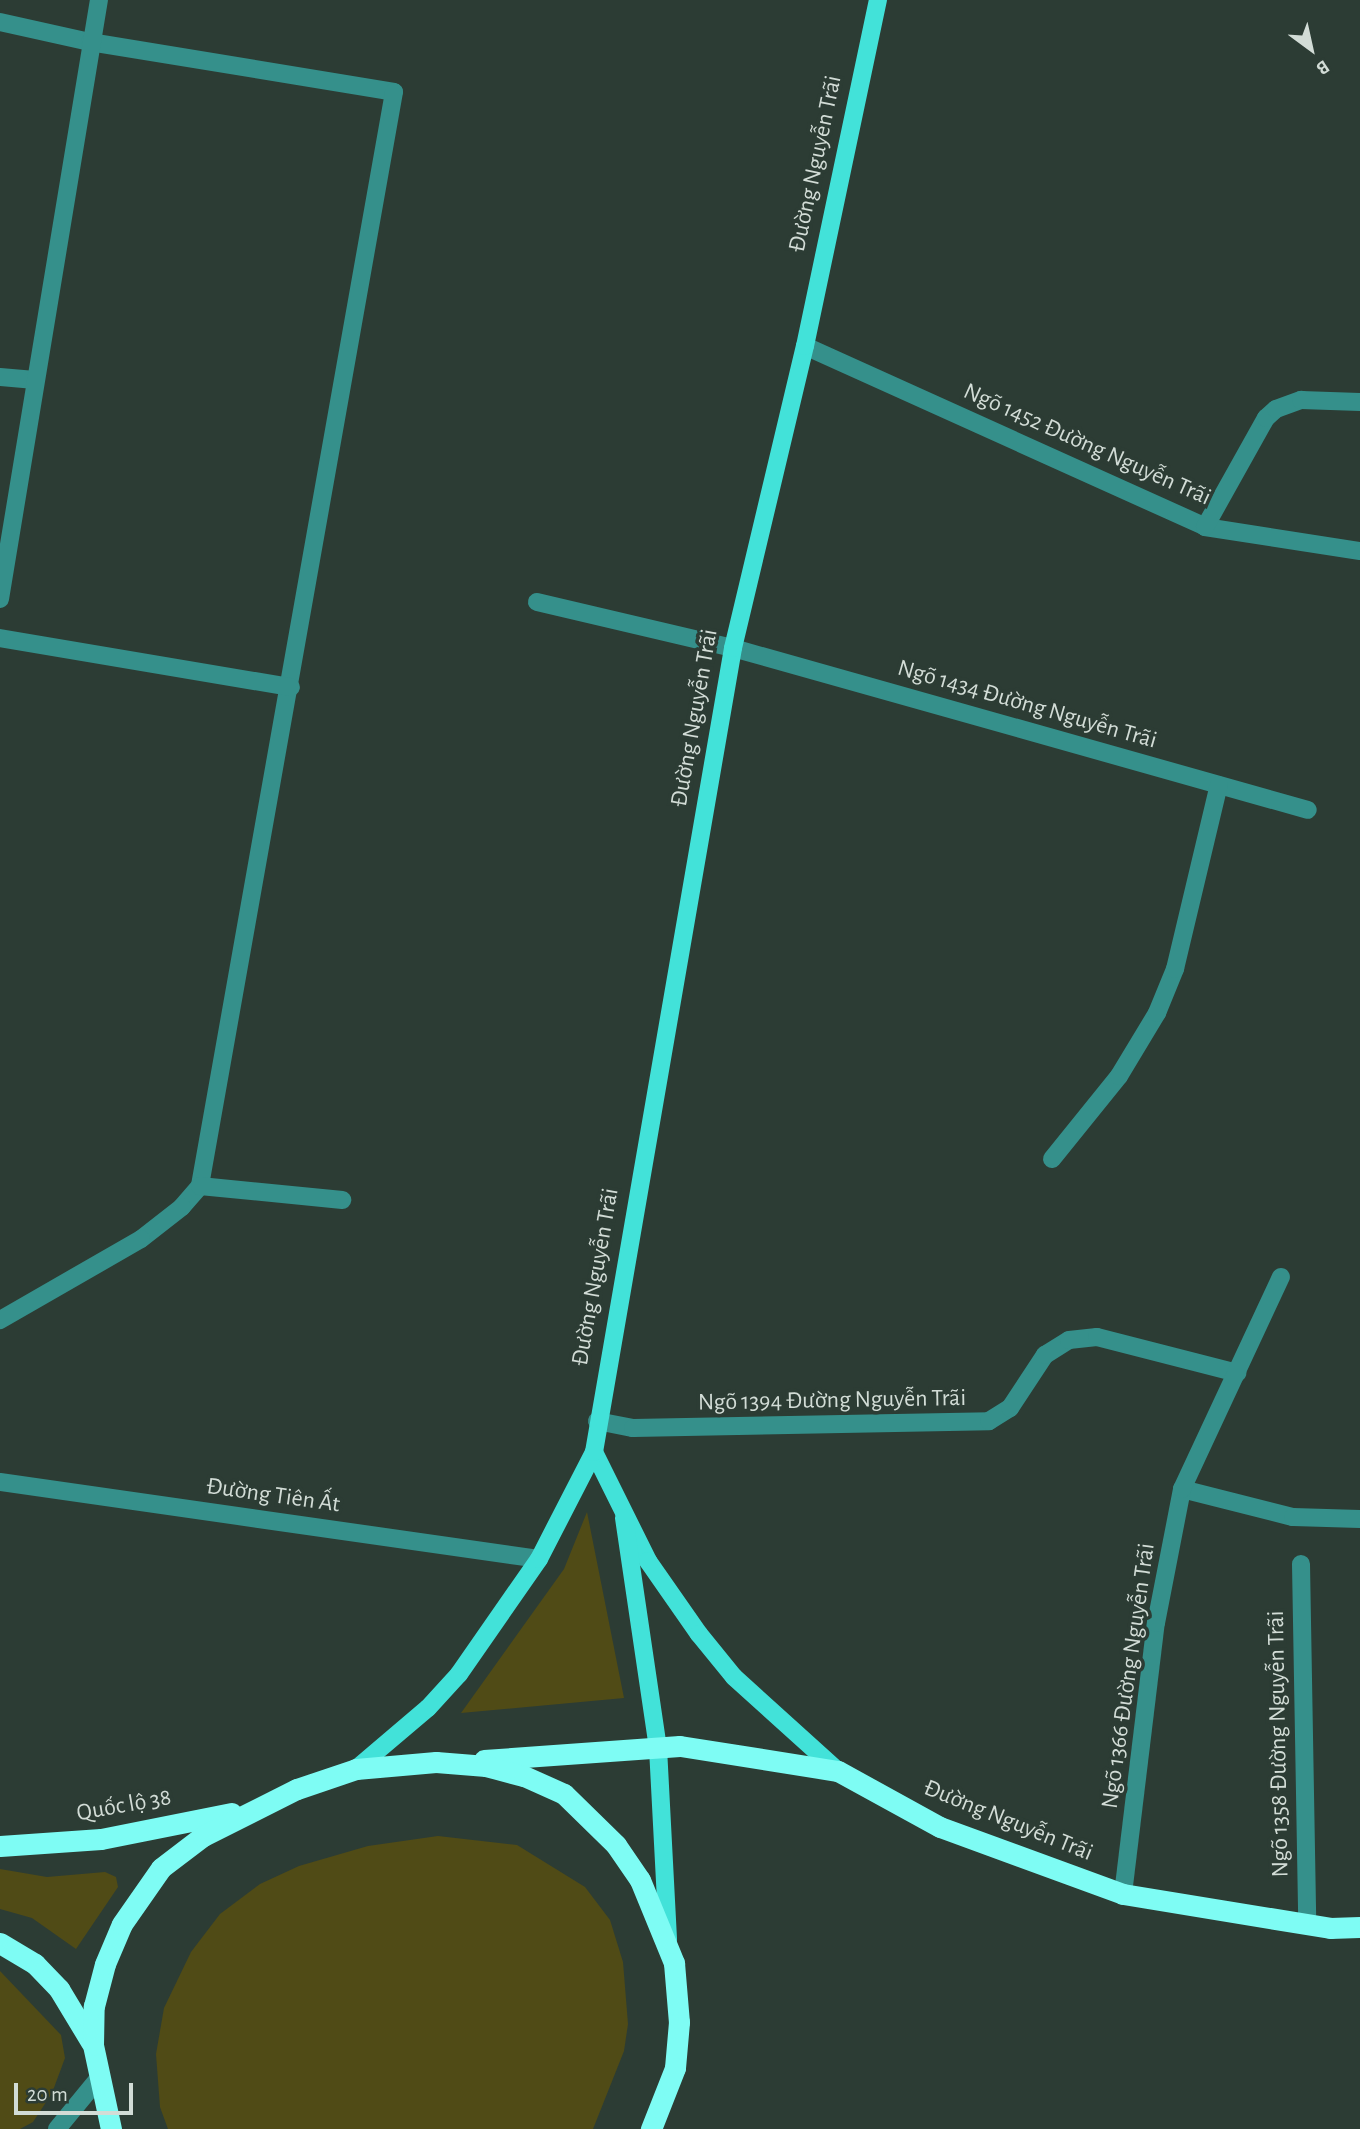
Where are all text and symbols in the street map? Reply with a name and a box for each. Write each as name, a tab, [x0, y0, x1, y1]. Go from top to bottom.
north arrow	[1276, 14, 1346, 84]
text: B	[1313, 56, 1333, 78]
street label: Đường Nguyễn Trãi	[783, 73, 849, 255]
street label: Ngõ 1452 Đường Nguyễn Trãi	[959, 377, 1215, 513]
street label: Đường Nguyễn Trãi	[665, 627, 725, 809]
street label: Ngõ 1434 Đường Nguyễn Trãi	[894, 654, 1160, 756]
street label: Đường Nguyễn Trãi	[566, 1186, 626, 1368]
street label: Ngõ 1394 Đường Nguyễn Trãi	[698, 1384, 966, 1418]
street label: Đường Tiên Ất	[204, 1472, 342, 1520]
street label: Ngõ 1366 Đường Nguyễn Trãi	[1096, 1541, 1162, 1811]
street label: Ngõ 1358 Đường Nguyễn Trãi	[1262, 1610, 1296, 1878]
street label: Đường Nguyễn Trãi	[919, 1774, 1097, 1868]
street label: Quốc lộ 38	[74, 1784, 174, 1828]
scale bar	[18, 2070, 136, 2114]
text: 20 m	[27, 2084, 68, 2105]

